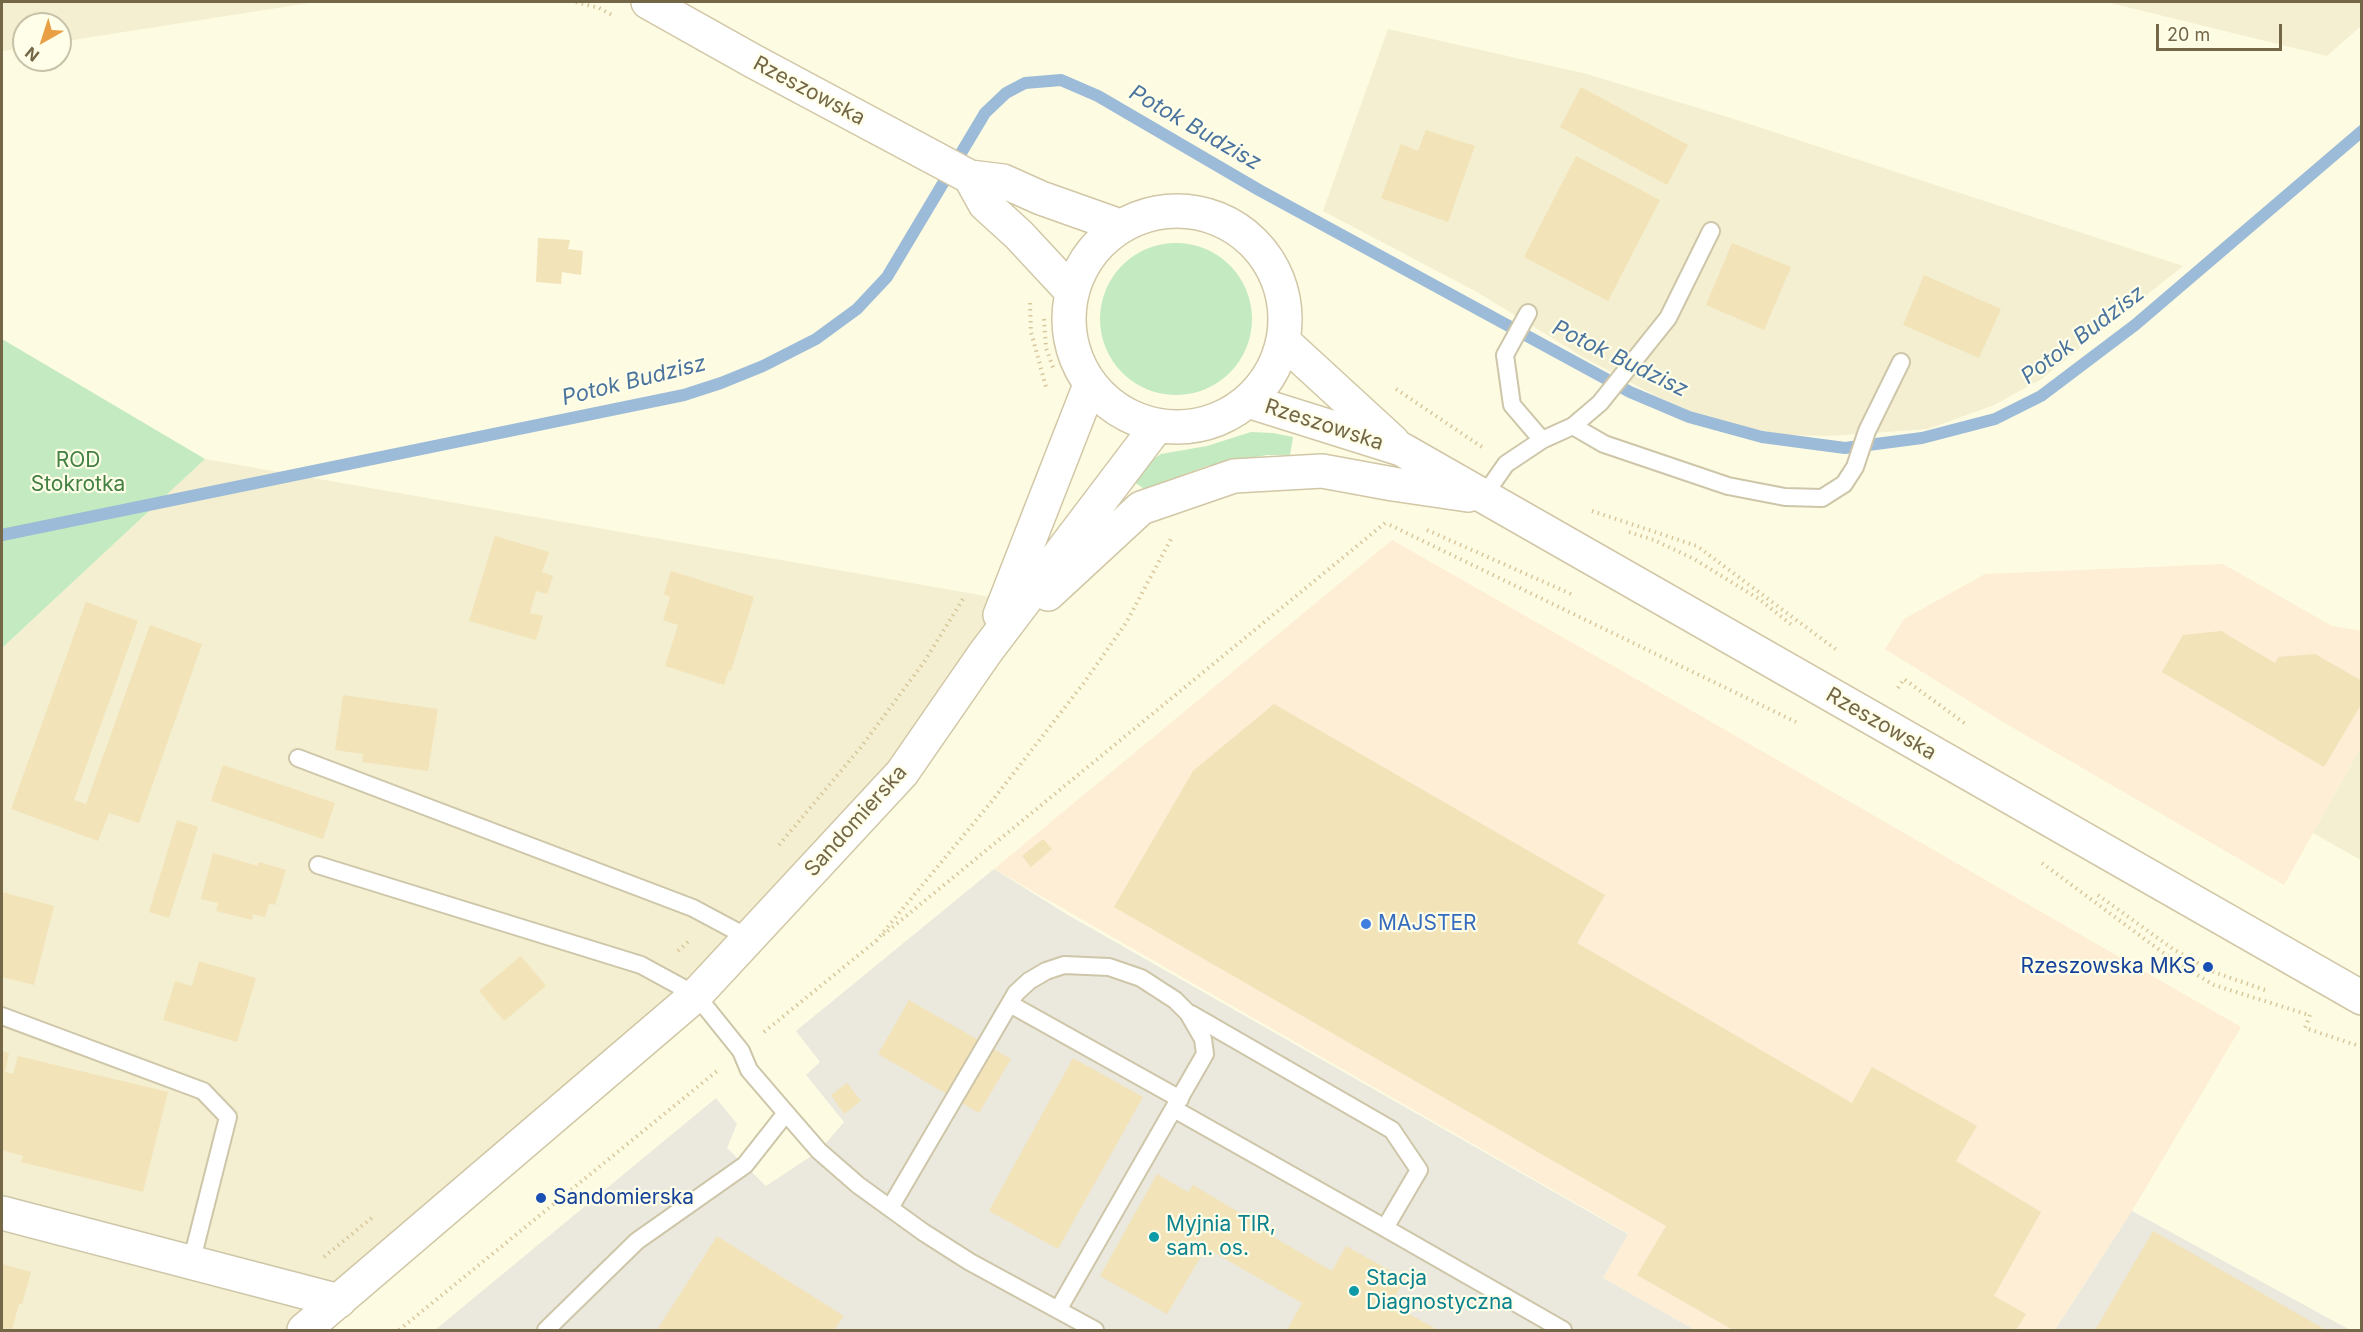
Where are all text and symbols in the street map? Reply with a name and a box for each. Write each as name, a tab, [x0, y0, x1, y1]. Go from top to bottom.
north arrow	[12, 12, 72, 72]
scale bar	[2159, 12, 2285, 50]
text: 20 m	[2167, 24, 2210, 45]
text: N	[21, 43, 43, 66]
street label: Rzeszowska	[749, 51, 869, 131]
water label: Potok Budzisz	[1124, 80, 1266, 176]
water label: Potok Budzisz	[2016, 280, 2150, 390]
water label: Potok Budzisz	[1548, 315, 1692, 403]
water label: Potok Budzisz	[559, 350, 709, 412]
street label: Rzeszowska	[1262, 394, 1386, 456]
park label: ROD Stokrotka	[31, 448, 125, 498]
street label: Rzeszowska	[1821, 682, 1941, 766]
street label: Sandomierska	[799, 760, 913, 882]
place label: MAJSTER	[1378, 911, 1477, 937]
marker: MAJSTER	[1359, 917, 1373, 931]
place label: Rzeszowska MKS	[2021, 954, 2196, 980]
marker: Rzeszowska MKS	[2201, 960, 2215, 974]
place label: Sandomierska	[553, 1185, 694, 1211]
marker: Sandomierska	[534, 1191, 548, 1205]
place label: Myjnia TIR, sam. os.	[1166, 1212, 1276, 1262]
marker: Myjnia TIR, sam. os.	[1147, 1230, 1161, 1244]
place label: Stacja Diagnostyczna	[1366, 1266, 1513, 1316]
marker: Stacja Diagnostyczna	[1347, 1284, 1361, 1298]

